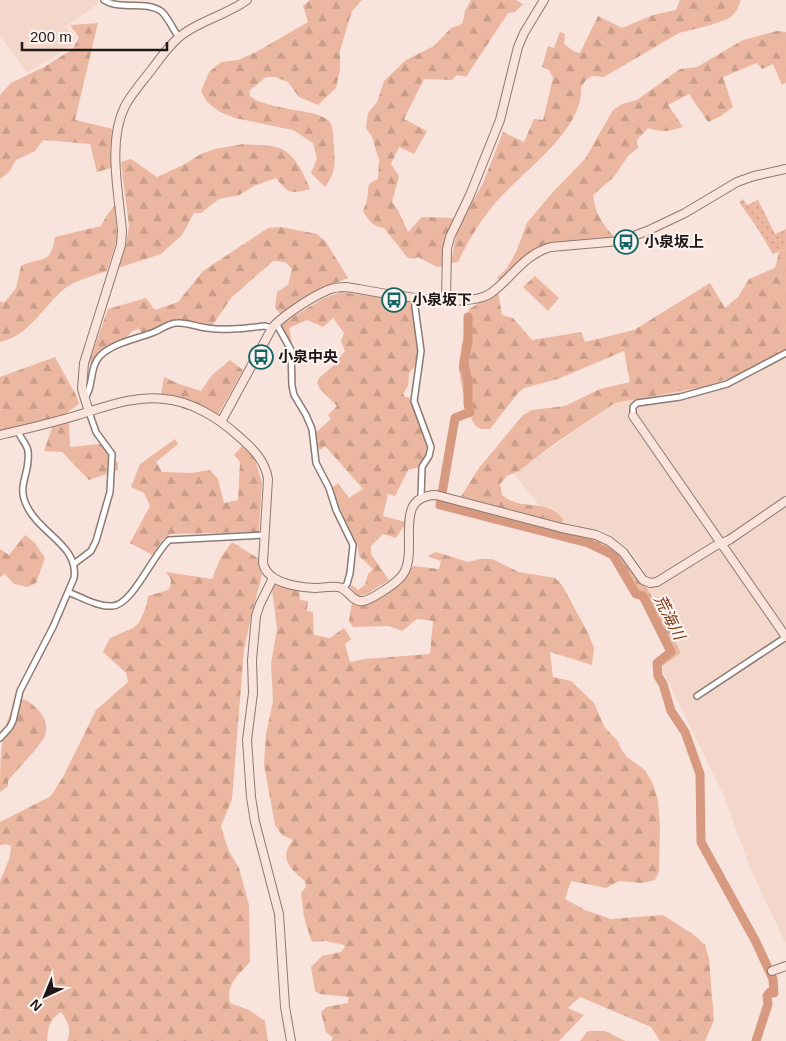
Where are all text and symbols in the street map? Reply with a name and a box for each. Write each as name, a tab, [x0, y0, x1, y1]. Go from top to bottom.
scale bar	[22, 20, 168, 52]
text: 200 m	[30, 28, 72, 45]
bus stop icon: 小泉坂上	[613, 229, 639, 255]
place label: 小泉坂上	[644, 233, 704, 250]
bus stop icon: 小泉坂下	[381, 287, 407, 313]
place label: 小泉坂下	[412, 291, 472, 308]
bus stop icon: 小泉中央	[248, 344, 274, 370]
place label: 小泉中央	[278, 348, 338, 365]
water label: 荒海川	[651, 592, 689, 644]
north arrow	[20, 971, 70, 1021]
text: N	[27, 996, 45, 1015]

